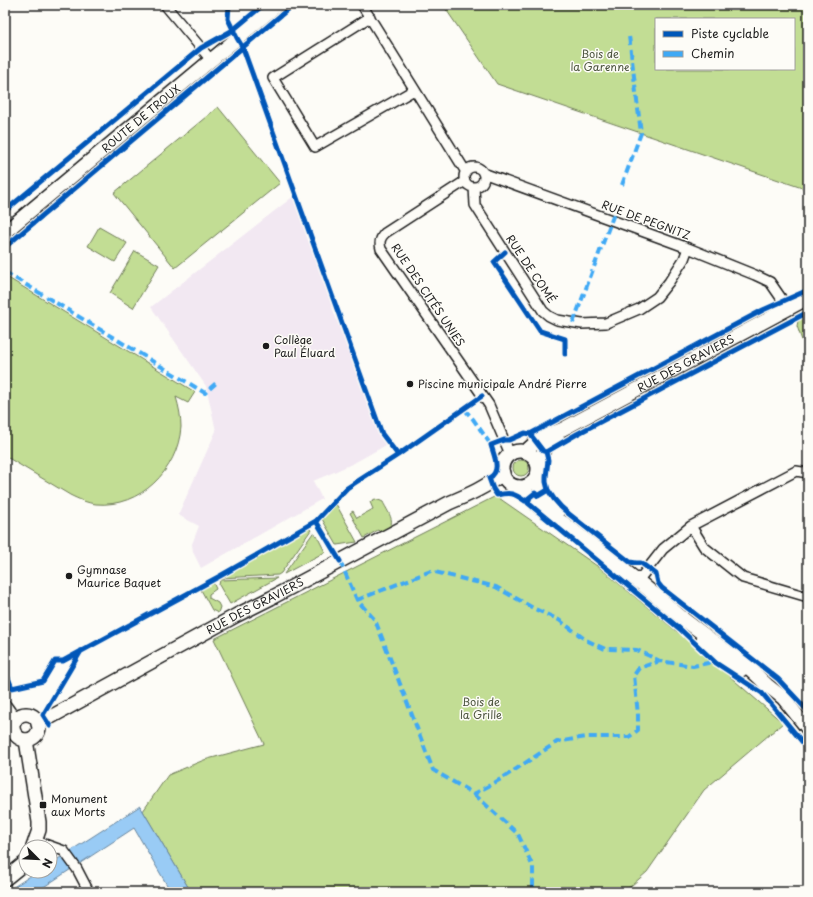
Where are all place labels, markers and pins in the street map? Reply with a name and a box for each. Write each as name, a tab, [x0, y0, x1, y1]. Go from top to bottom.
place label: Collège Paul Éluard	[274, 331, 335, 361]
marker: Collège Paul Éluard	[261, 341, 271, 351]
place label: Piscine municipale André Pierre	[418, 375, 587, 392]
marker: Piscine municipale André Pierre	[405, 379, 415, 389]
place label: Gymnase Maurice Baquet	[77, 561, 162, 591]
marker: Gymnase Maurice Baquet	[64, 571, 74, 581]
place label: Monument aux Morts	[51, 790, 108, 820]
marker: Monument aux Morts	[38, 800, 48, 810]

